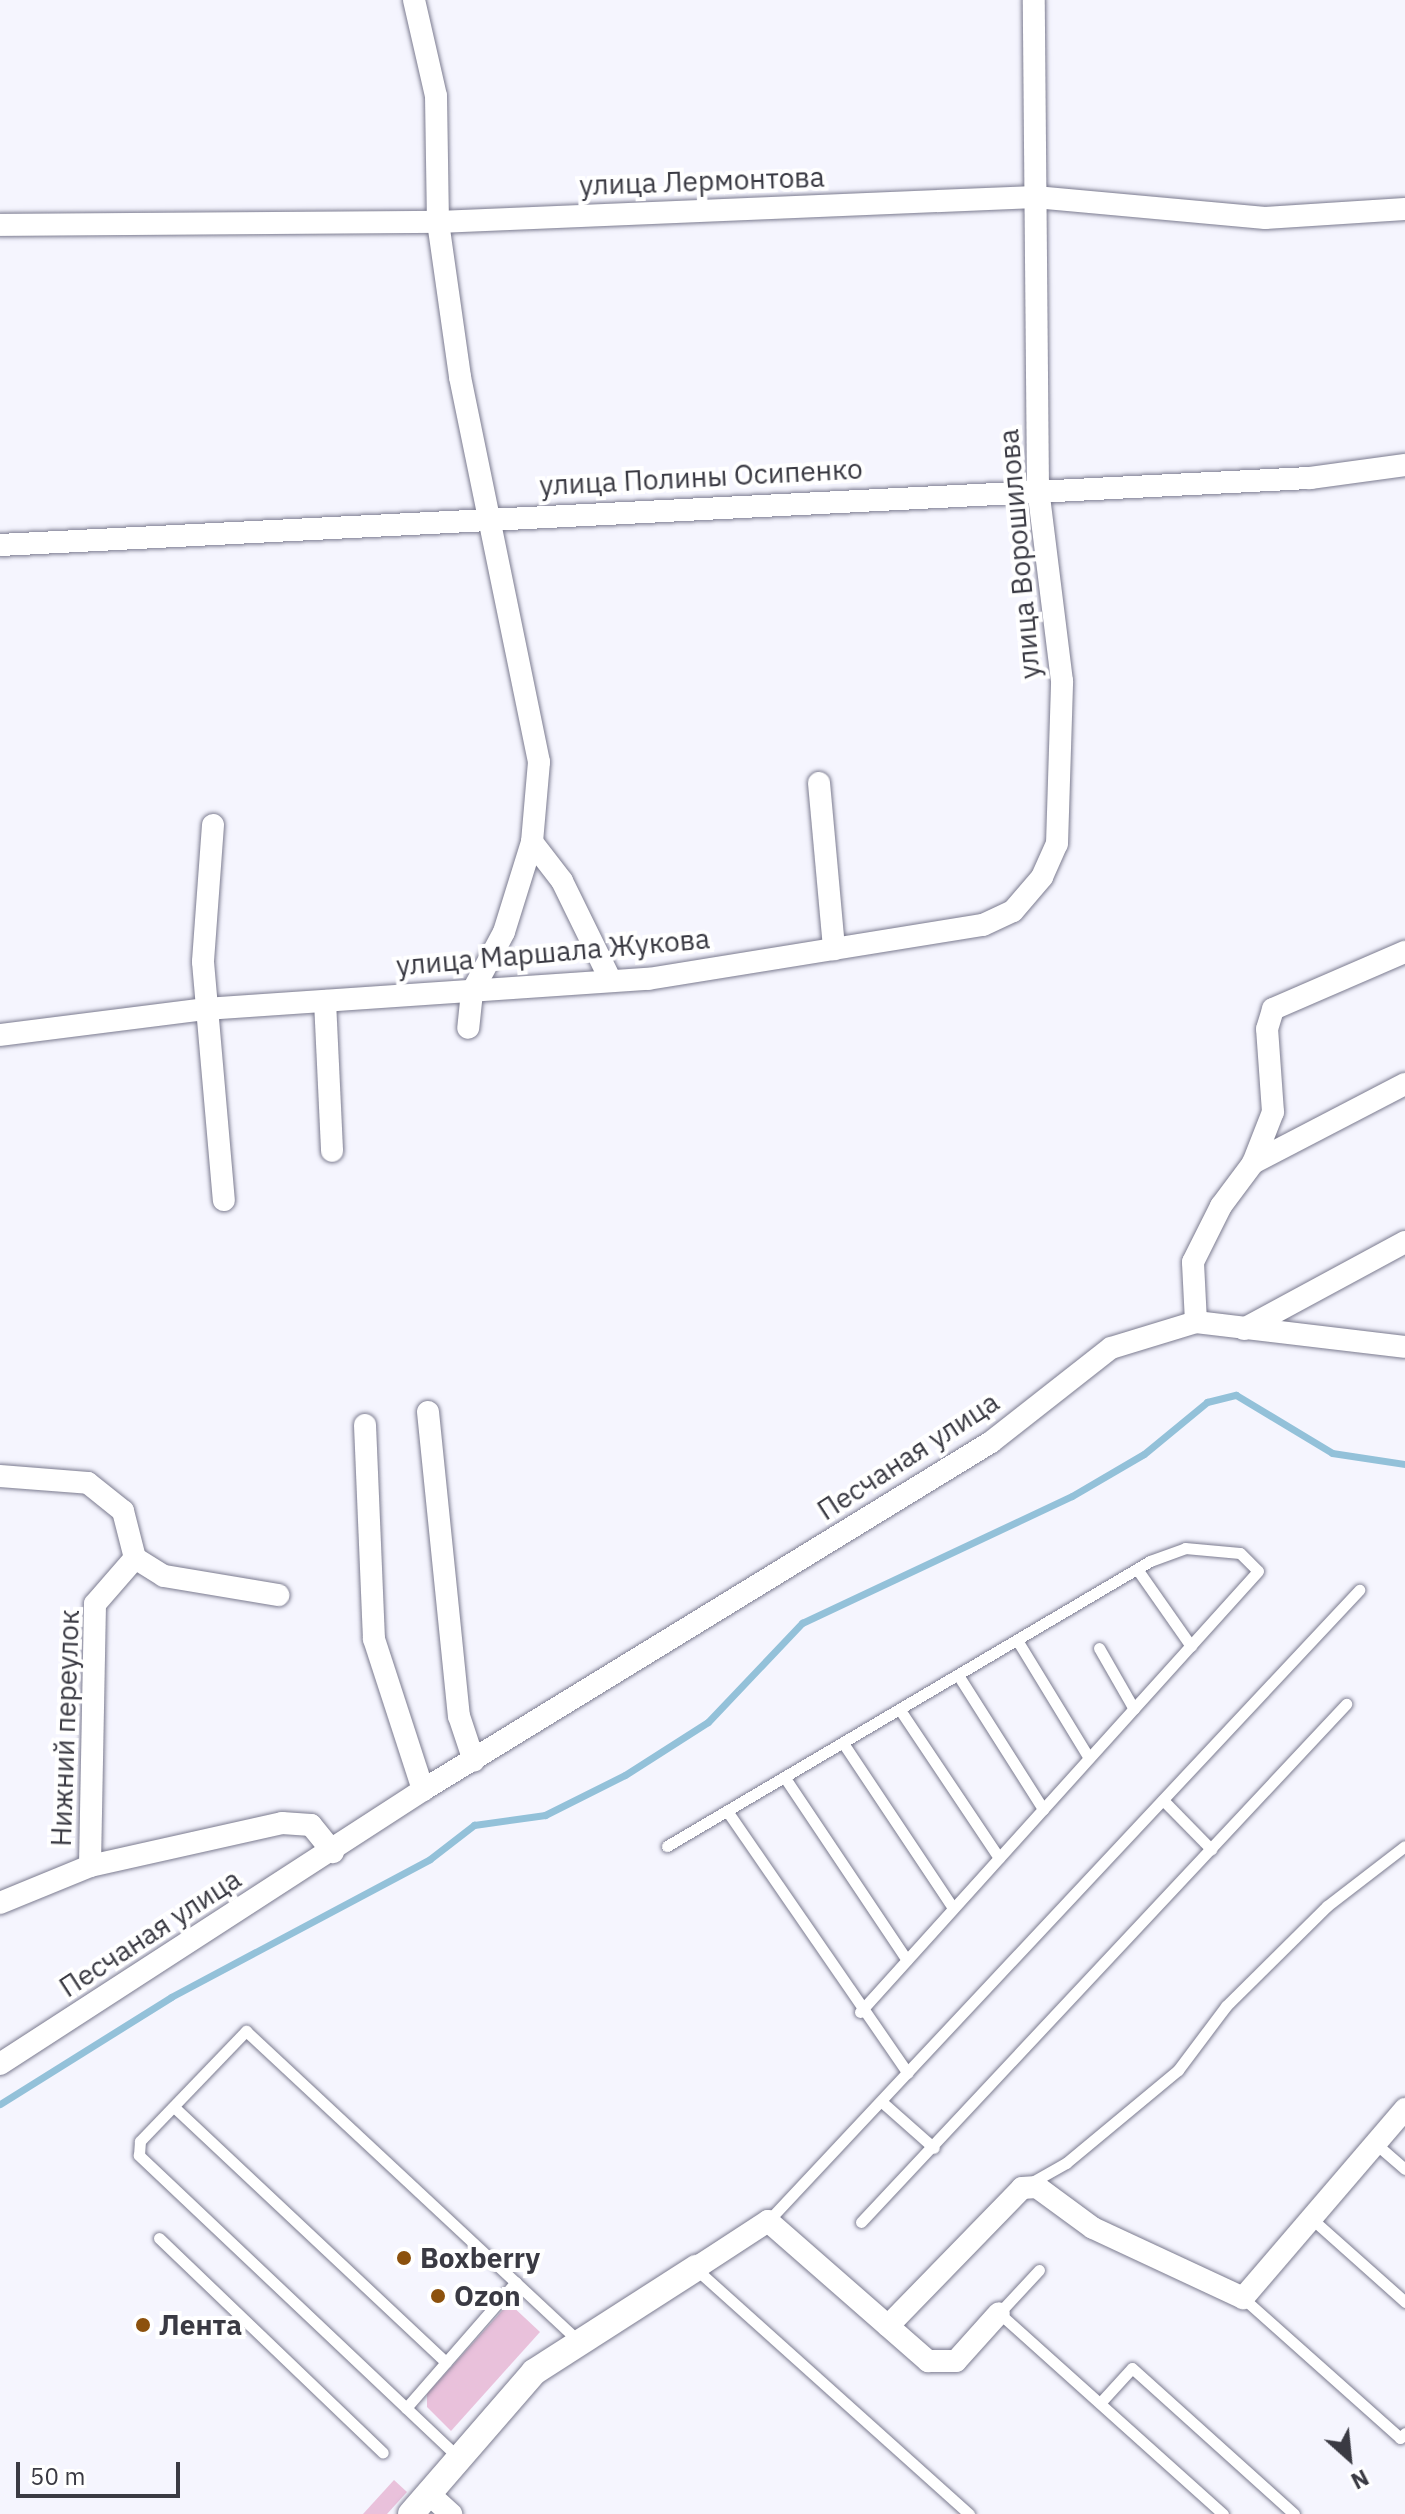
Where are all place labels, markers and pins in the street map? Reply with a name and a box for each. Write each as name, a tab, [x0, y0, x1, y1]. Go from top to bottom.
place label: Boxberry	[420, 2241, 540, 2275]
marker: Boxberry	[395, 2249, 413, 2267]
place label: Ozon	[454, 2279, 521, 2313]
marker: Ozon	[429, 2287, 447, 2305]
place label: Лента	[159, 2308, 242, 2342]
marker: Лента	[134, 2316, 152, 2334]

